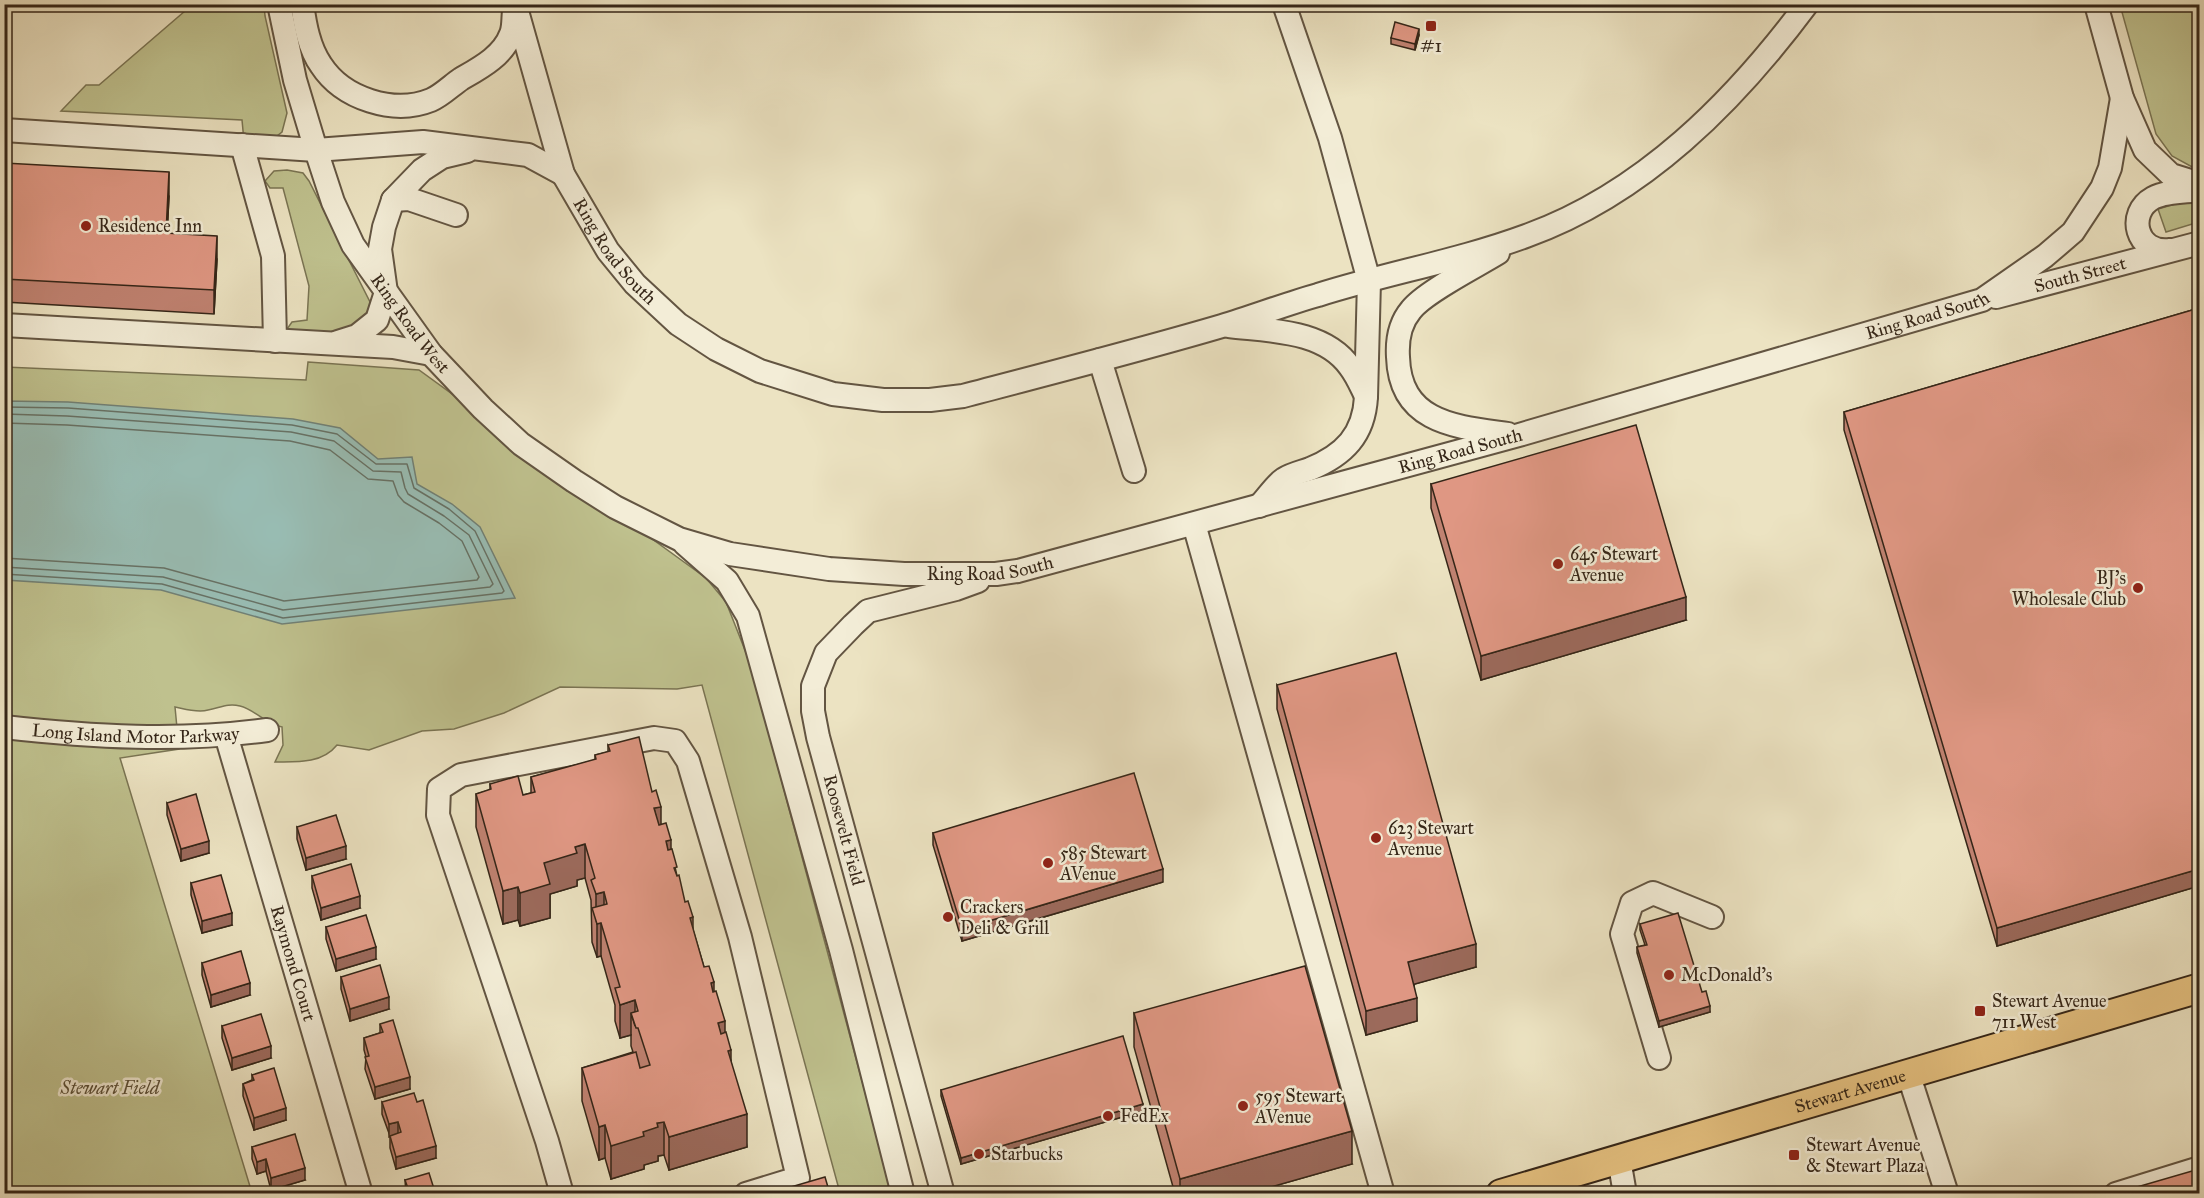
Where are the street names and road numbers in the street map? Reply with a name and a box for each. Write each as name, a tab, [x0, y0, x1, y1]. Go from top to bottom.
street label: Ring Road South	[568, 194, 661, 309]
street label: South Street	[2032, 252, 2129, 297]
street label: Ring Road West	[366, 269, 455, 378]
street label: Ring Road South	[1863, 287, 1994, 344]
street label: Ring Road South	[1396, 424, 1525, 478]
street label: Ring Road South	[927, 551, 1056, 586]
street label: Long Island Motor Parkway	[31, 719, 241, 748]
street label: Roosevelt Field	[819, 772, 869, 888]
street label: Raymond Court	[266, 903, 321, 1024]
street label: Stewart Avenue	[1792, 1064, 1908, 1118]

